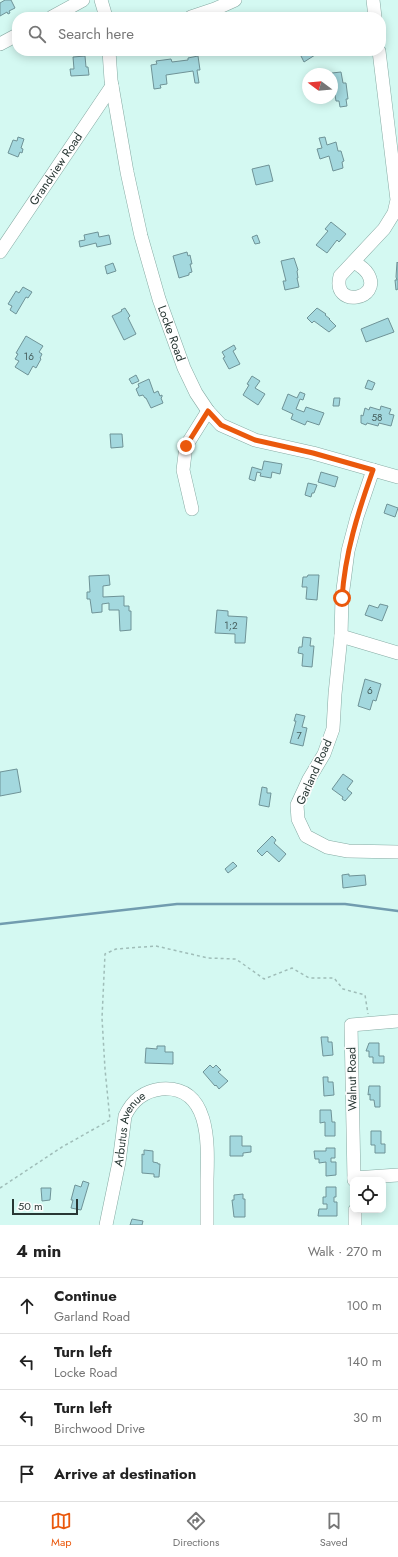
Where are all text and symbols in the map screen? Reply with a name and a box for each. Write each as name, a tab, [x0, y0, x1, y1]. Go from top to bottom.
search box	[12, 12, 386, 56]
icon: search	[26, 23, 48, 45]
text: Search here	[58, 23, 134, 45]
north arrow	[302, 68, 338, 104]
street label: Grandview Road	[25, 129, 87, 209]
street label: Locke Road	[153, 303, 190, 364]
house number: 16	[24, 349, 34, 364]
house number: 58	[371, 410, 383, 425]
route end	[177, 437, 195, 455]
route start	[333, 589, 351, 607]
house number: 1;2	[224, 618, 238, 633]
house number: 6	[367, 683, 373, 698]
house number: 7	[296, 728, 302, 743]
street label: Garland Road	[291, 736, 337, 808]
street label: Walnut Road	[342, 1047, 362, 1111]
street label: Arbutus Avenue	[109, 1087, 149, 1168]
map controls	[350, 1177, 386, 1213]
button: locate	[350, 1177, 386, 1213]
scale bar	[12, 1197, 78, 1216]
text: 50 m	[18, 1198, 43, 1214]
text: 4 min	[16, 1239, 61, 1263]
text: Walk · 270 m	[308, 1242, 382, 1261]
text: Continue	[54, 1285, 117, 1307]
icon: ahead	[16, 1295, 38, 1317]
text: 100 m	[347, 1296, 382, 1315]
text: Garland Road	[54, 1307, 130, 1326]
text: Turn left	[54, 1341, 112, 1363]
icon: left	[16, 1351, 38, 1373]
text: 140 m	[347, 1352, 382, 1371]
text: Locke Road	[54, 1363, 117, 1382]
text: Turn left	[54, 1397, 112, 1419]
icon: left	[16, 1407, 38, 1429]
text: 30 m	[353, 1408, 382, 1427]
text: Birchwood Drive	[54, 1419, 145, 1438]
icon: arrive	[16, 1463, 38, 1485]
text: Arrive at destination	[54, 1463, 196, 1485]
tab: Map	[50, 1510, 72, 1550]
tab: Directions	[173, 1510, 219, 1550]
tab: Saved	[320, 1510, 348, 1550]

